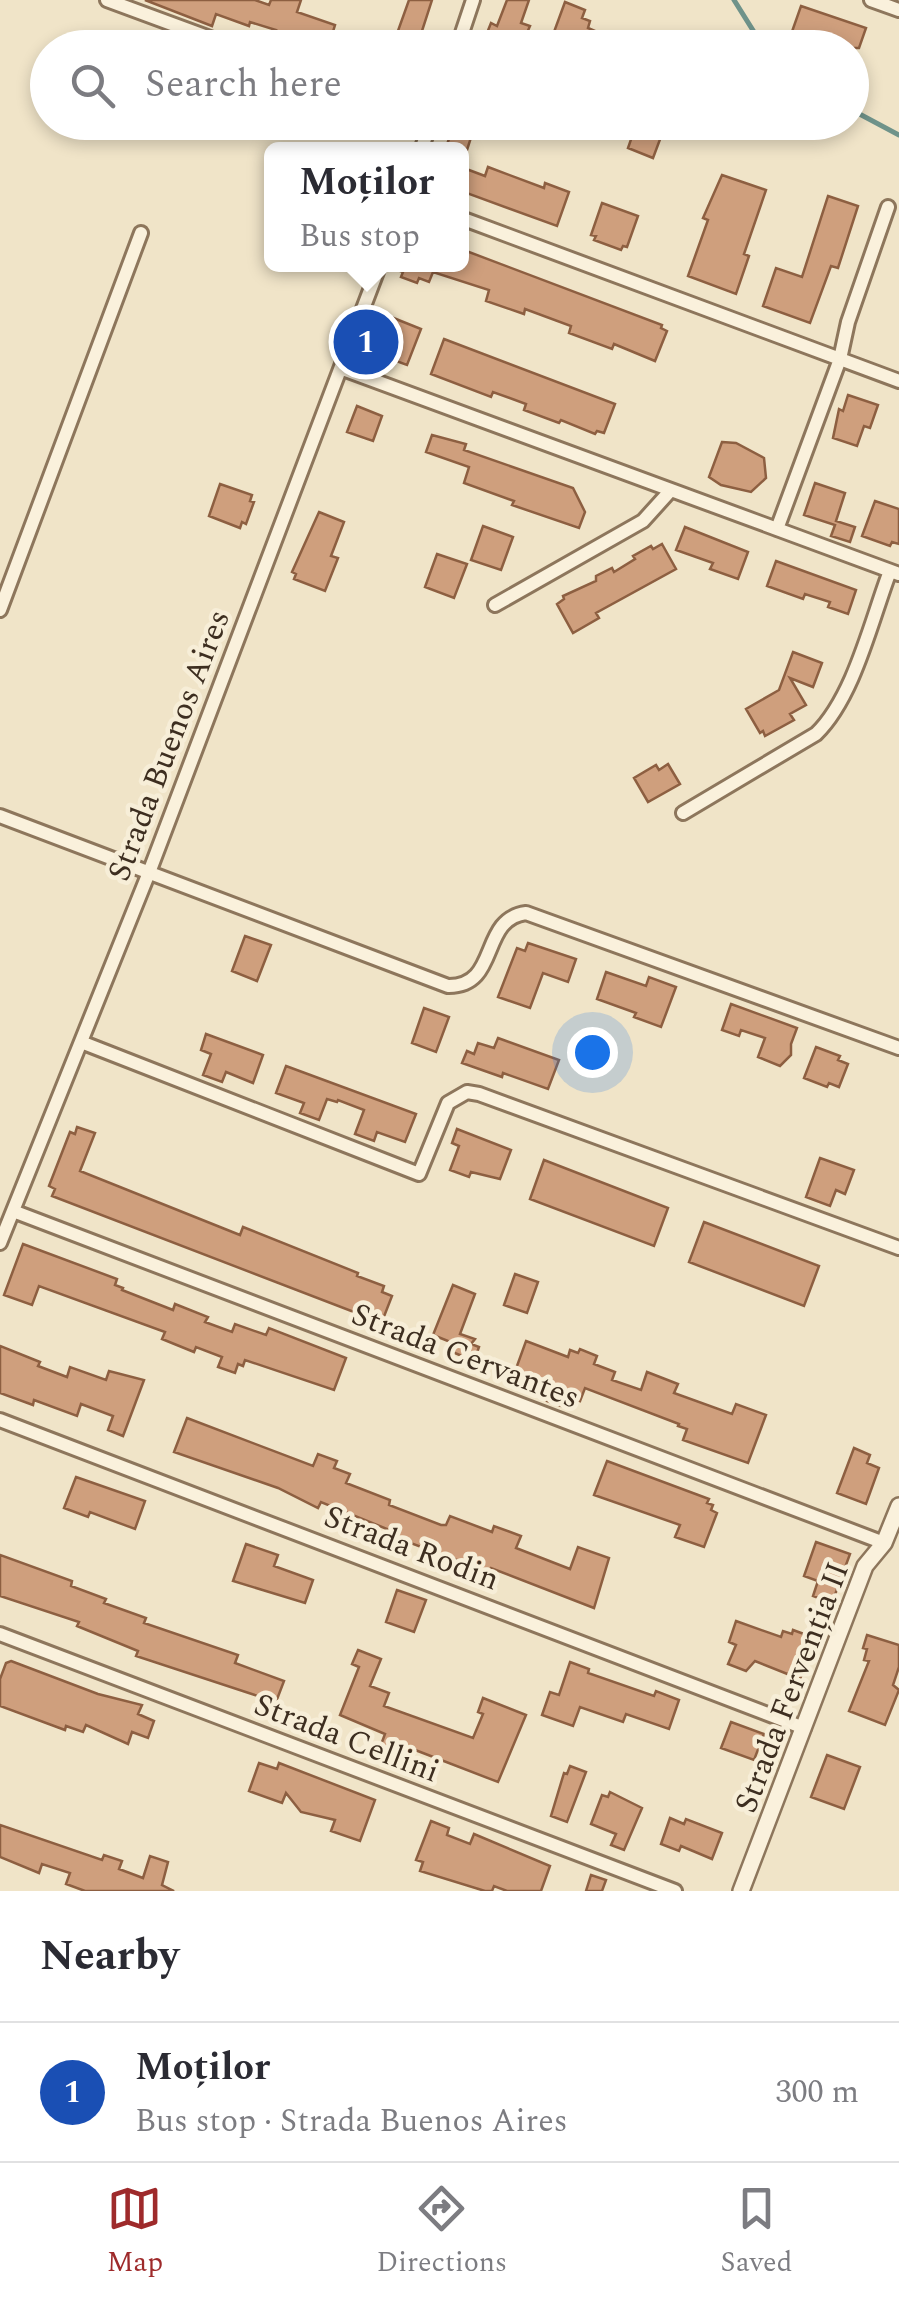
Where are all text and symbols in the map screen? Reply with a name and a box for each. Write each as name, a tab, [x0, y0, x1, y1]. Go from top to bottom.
search box	[30, 30, 869, 140]
text: Search here	[145, 56, 342, 114]
icon: search	[65, 58, 120, 113]
popup	[264, 142, 469, 272]
text: Moților	[299, 154, 434, 212]
text: Bus stop	[299, 212, 420, 261]
pin: 1	[334, 304, 398, 380]
street label: Strada Buenos Aires	[95, 603, 244, 888]
your location	[567, 1027, 618, 1078]
street label: Strada Cervantes	[344, 1290, 587, 1422]
street label: Strada Rodin	[317, 1493, 506, 1604]
street label: Strada Fervenția II	[722, 1555, 863, 1820]
street label: Strada Cellini	[247, 1681, 446, 1796]
text: Nearby	[40, 1925, 179, 1988]
text: Moților	[135, 2039, 270, 2097]
text: 1	[64, 2068, 81, 2117]
text: 300 m	[775, 2068, 859, 2117]
text: Bus stop · Strada Buenos Aires	[135, 2097, 568, 2146]
tab: Map	[107, 2181, 163, 2284]
tab: Directions	[376, 2181, 507, 2284]
tab: Saved	[721, 2181, 792, 2284]

